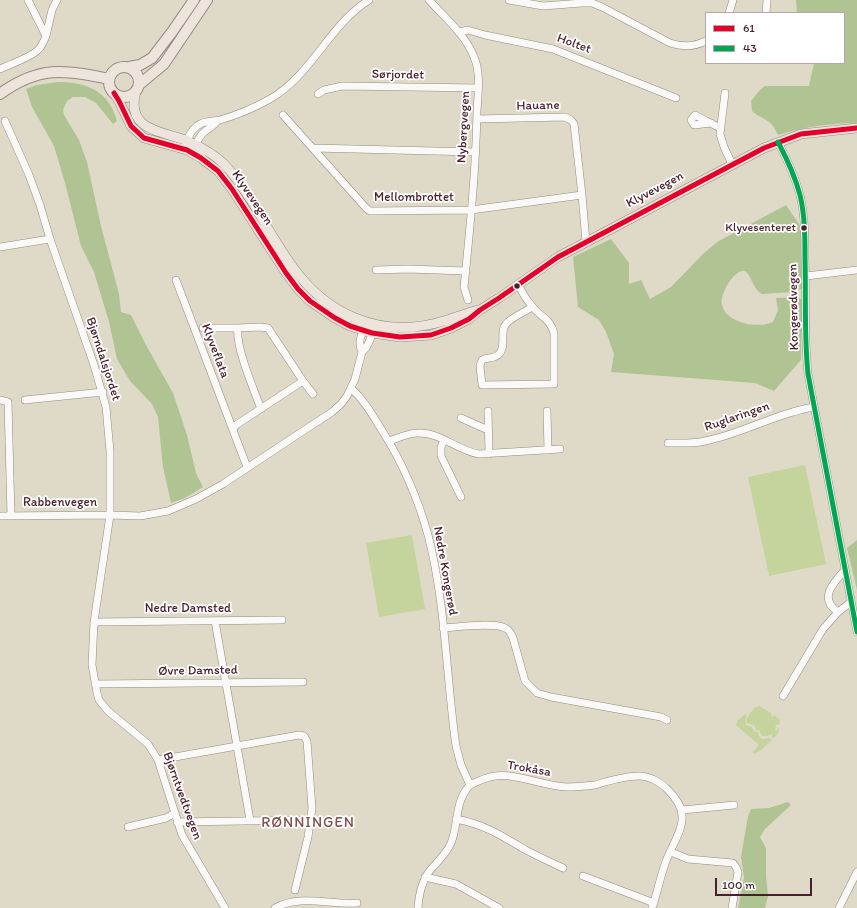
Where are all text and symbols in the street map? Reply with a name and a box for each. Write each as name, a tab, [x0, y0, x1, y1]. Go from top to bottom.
legend	[705, 12, 845, 64]
text: 61	[743, 21, 755, 35]
street label: Holtet	[555, 31, 593, 57]
text: 43	[743, 41, 757, 55]
street label: Sørjordet	[372, 67, 424, 83]
street label: Nybergvegen	[454, 91, 474, 163]
street label: Hauane	[516, 98, 560, 114]
street label: Klyvevegen	[228, 168, 276, 228]
street label: Klyvevegen	[624, 168, 686, 212]
street label: Mellombrottet	[374, 190, 454, 206]
place label: Klyvesenteret	[725, 221, 796, 235]
marker: Klyvesenteret	[799, 223, 809, 233]
street label: Kongerødvegen	[785, 264, 803, 350]
unlabelled marker	[512, 281, 522, 291]
street label: Bjørndalsjordet	[82, 315, 124, 403]
street label: Klyveflata	[198, 322, 232, 380]
street label: Ruglaringen	[702, 399, 772, 435]
street label: Rabbenvegen	[23, 495, 97, 511]
street label: Nedre Kongerød	[429, 525, 461, 617]
street label: Nedre Damsted	[145, 601, 231, 617]
street label: Øvre Damsted	[158, 663, 238, 679]
street label: Bjørntvedtvegen	[159, 750, 205, 842]
street label: Trokåsa	[506, 758, 552, 780]
district label: RØNNINGEN	[261, 814, 355, 832]
scale bar	[717, 870, 814, 896]
text: 100 m	[722, 878, 755, 892]

